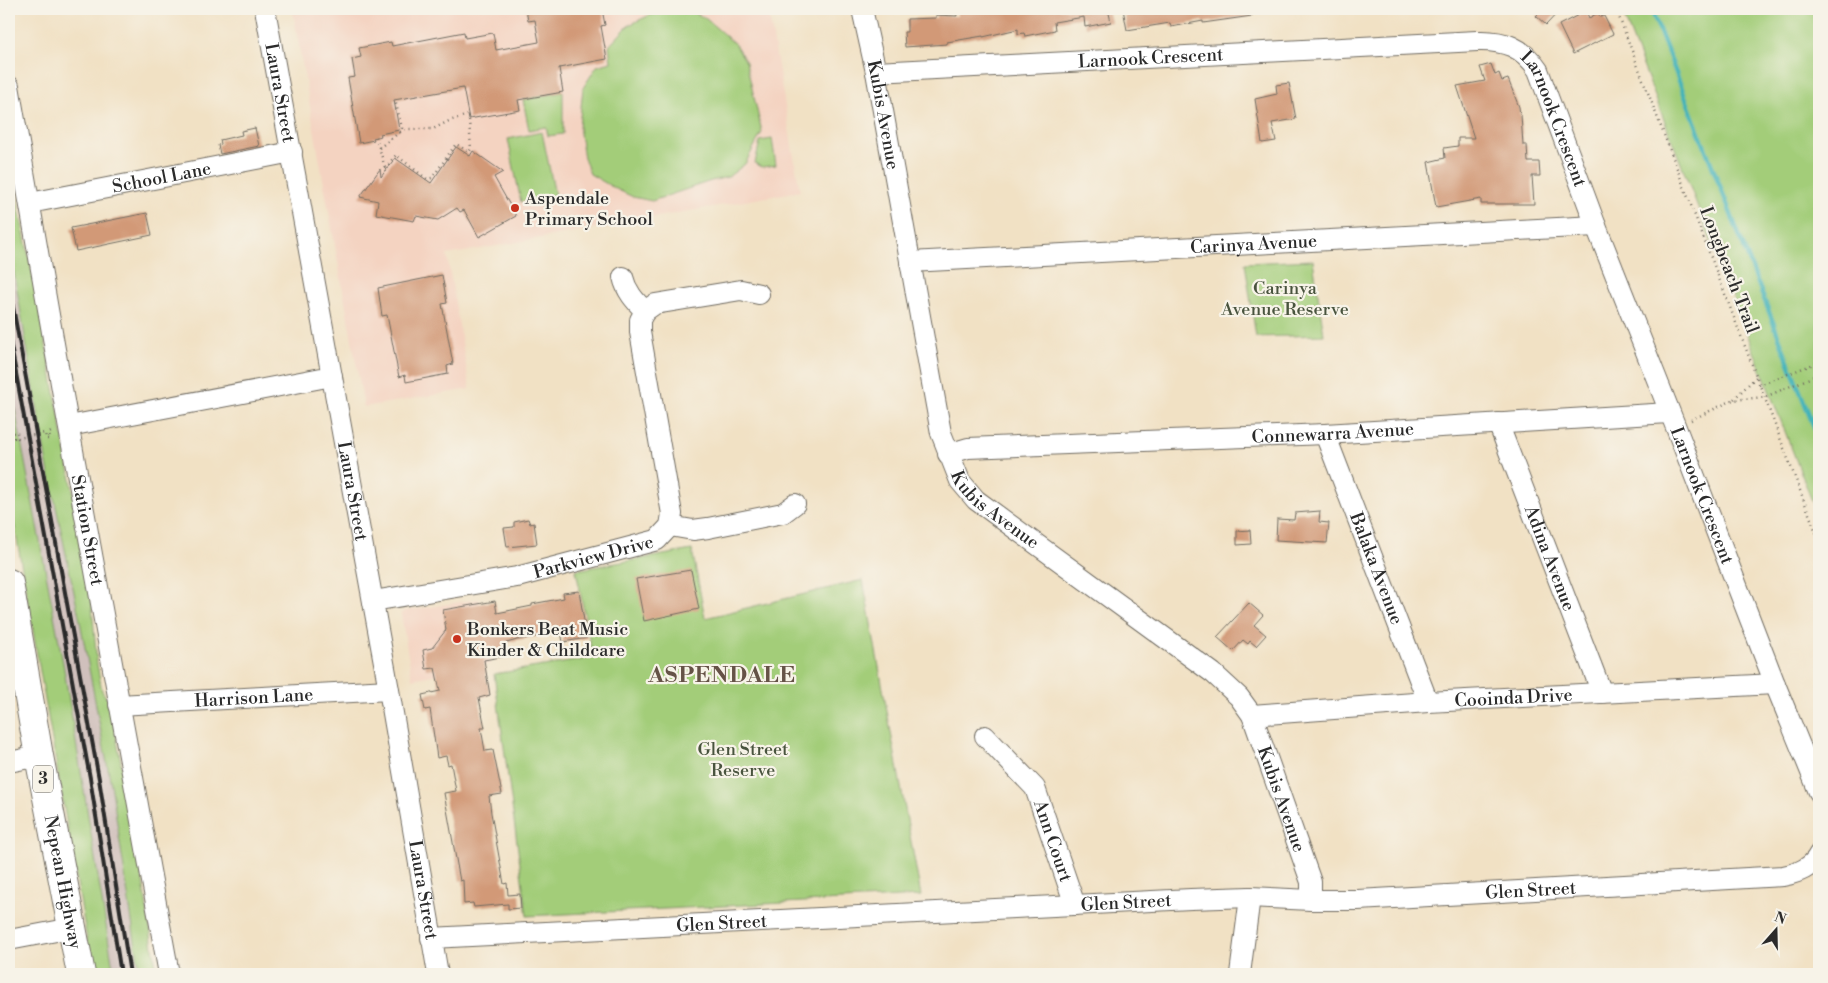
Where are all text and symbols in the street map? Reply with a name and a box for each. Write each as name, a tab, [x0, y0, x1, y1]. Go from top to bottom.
street label: Laura Street	[260, 41, 301, 145]
street label: Larnook Crescent	[1077, 43, 1225, 73]
street label: Larnook Crescent	[1516, 45, 1592, 191]
street label: Kubis Avenue	[862, 58, 905, 171]
street label: School Lane	[110, 157, 213, 198]
place label: Aspendale Primary School	[524, 187, 653, 231]
marker: Aspendale Primary School	[509, 202, 521, 214]
street label: Longbeach Trail	[1694, 203, 1764, 337]
street label: Carinya Avenue	[1189, 229, 1318, 259]
park label: Carinya Avenue Reserve	[1220, 277, 1349, 321]
street label: Connewarra Avenue	[1251, 417, 1415, 448]
street label: Larnook Crescent	[1665, 423, 1739, 568]
street label: Laura Street	[332, 439, 373, 543]
street label: Kubis Avenue	[945, 467, 1044, 554]
street label: Station Street	[66, 473, 109, 588]
street label: Adina Avenue	[1519, 501, 1581, 614]
street label: Balaka Avenue	[1344, 508, 1409, 628]
street label: Parkview Drive	[531, 530, 656, 584]
place label: Bonkers Beat Music Kinder & Childcare	[466, 618, 628, 662]
marker: Bonkers Beat Music Kinder & Childcare	[451, 633, 463, 645]
district label: ASPENDALE	[647, 662, 796, 689]
street label: Harrison Lane	[194, 683, 314, 712]
street label: Cooinda Drive	[1454, 683, 1573, 712]
park label: Glen Street Reserve	[697, 738, 789, 782]
street label: Kubis Avenue	[1252, 743, 1311, 855]
road number: 3	[33, 766, 53, 792]
street label: Ann Court	[1028, 796, 1078, 885]
street label: Nepean Highway	[39, 813, 87, 951]
street label: Laura Street	[404, 838, 443, 942]
street label: Glen Street	[1485, 876, 1577, 904]
street label: Glen Street	[1080, 888, 1173, 916]
north arrow	[1750, 906, 1800, 956]
text: N	[1772, 908, 1788, 929]
street label: Glen Street	[676, 909, 768, 937]

